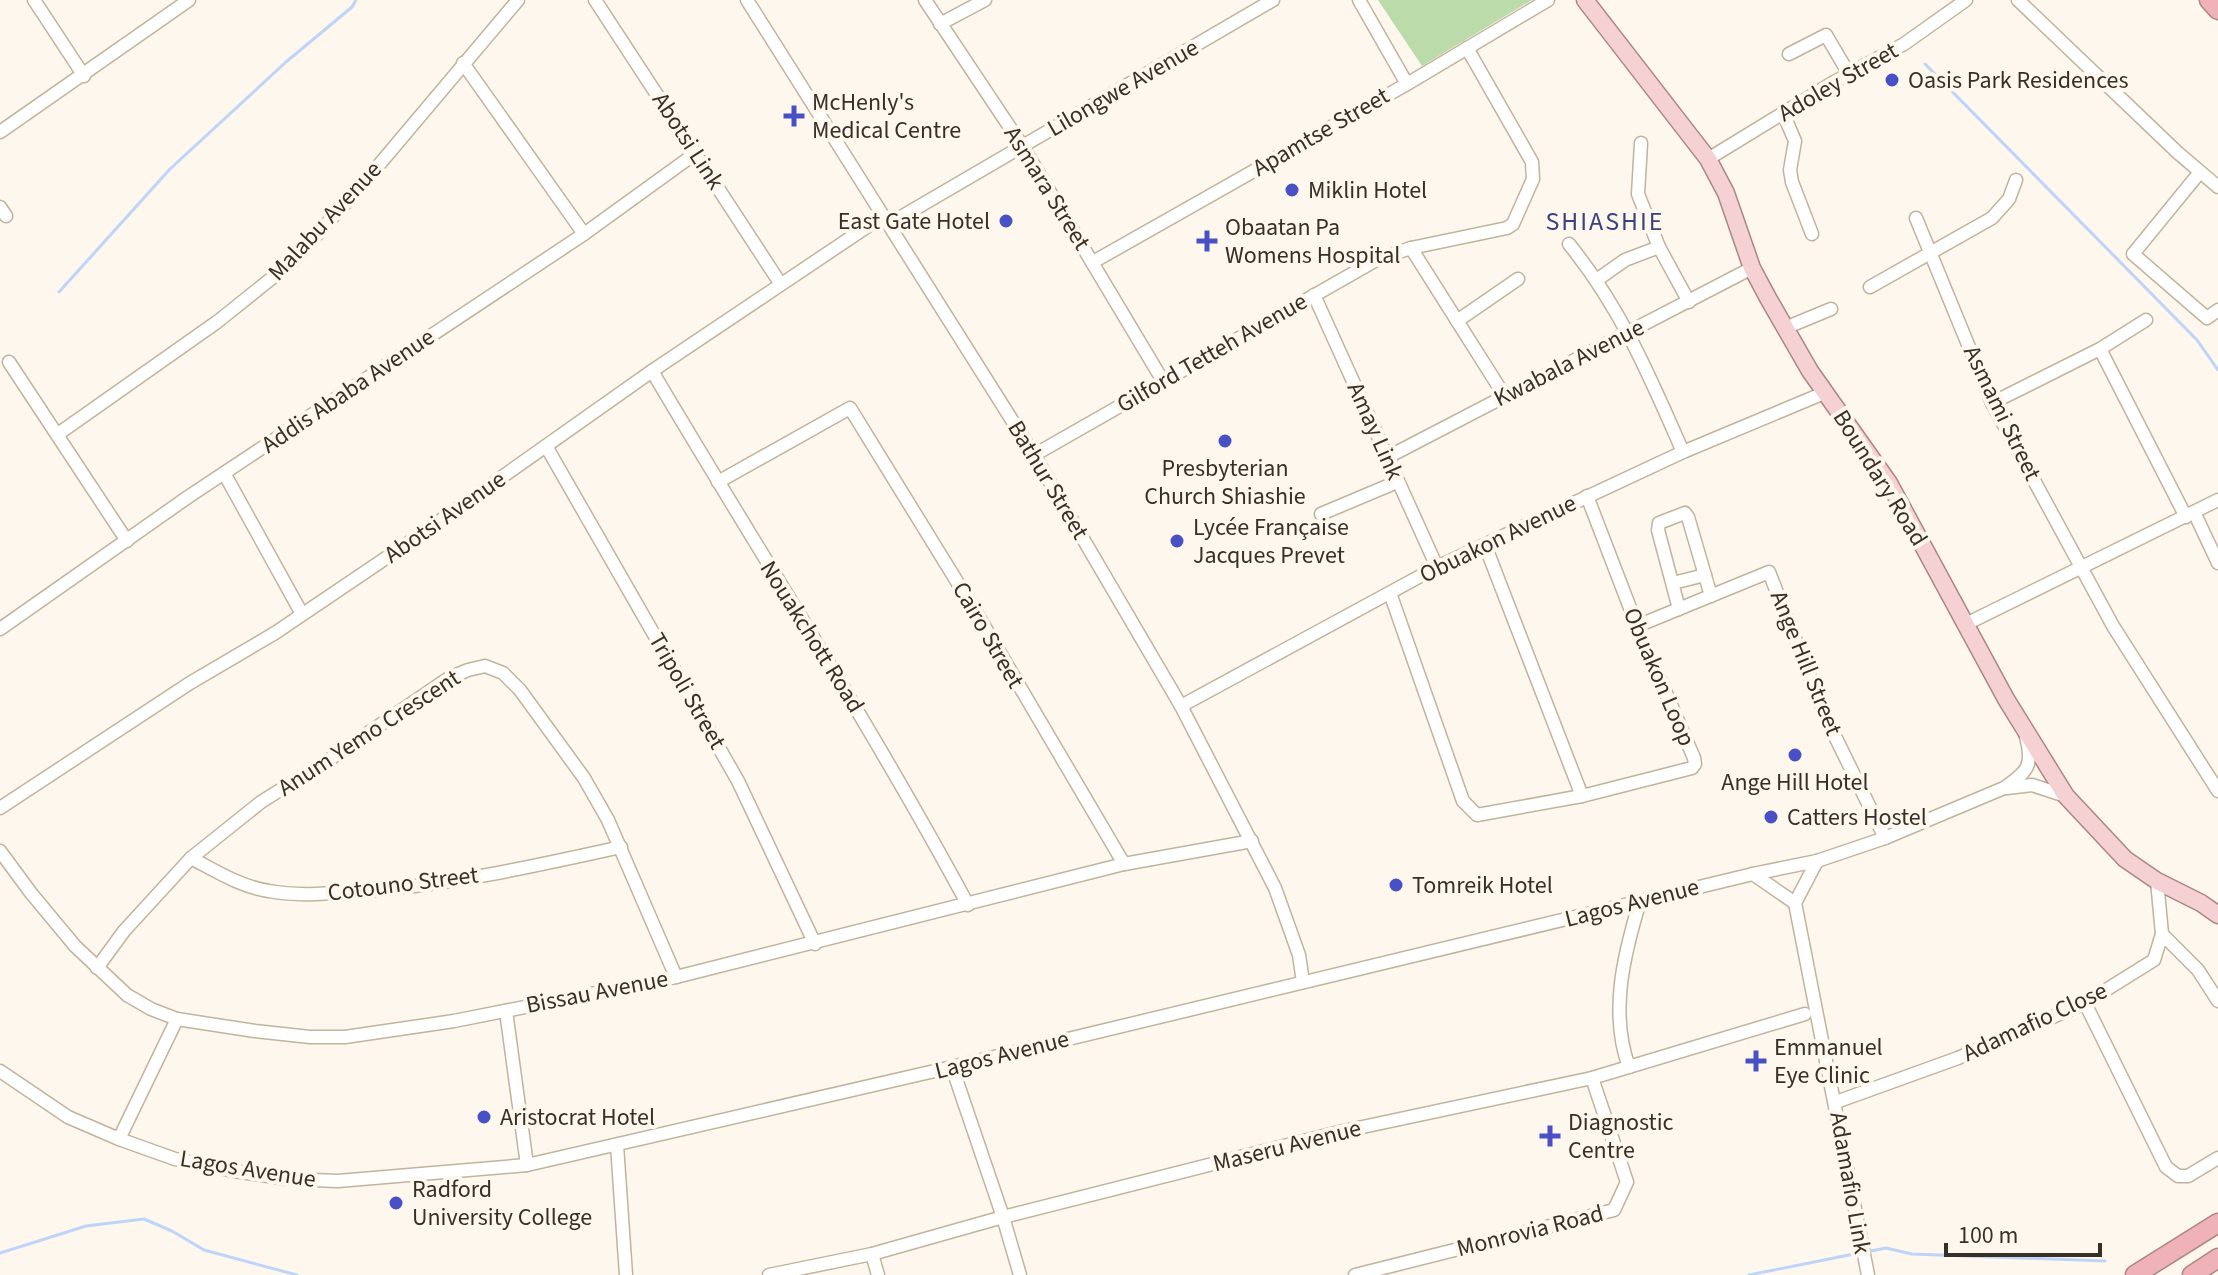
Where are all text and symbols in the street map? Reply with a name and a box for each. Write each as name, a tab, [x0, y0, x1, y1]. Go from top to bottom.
street label: Lilongwe Avenue	[1041, 30, 1205, 146]
street label: Adoley Street	[1771, 33, 1905, 131]
place label: Oasis Park Residences	[1908, 63, 2129, 98]
marker: Oasis Park Residences	[1883, 71, 1901, 89]
street label: Apamtse Street	[1246, 79, 1396, 185]
street label: Abotsi Link	[643, 85, 733, 197]
place label: McHenly's Medical Centre	[812, 85, 961, 148]
marker: McHenly's Medical Centre	[783, 105, 805, 127]
street label: Asmara Street	[995, 119, 1099, 257]
street label: Malabu Avenue	[260, 153, 390, 289]
place label: Miklin Hotel	[1308, 173, 1427, 208]
marker: Miklin Hotel	[1283, 181, 1301, 199]
district label: SHIASHIE	[1545, 203, 1665, 240]
place label: East Gate Hotel	[838, 204, 990, 239]
place label: Obaatan Pa Womens Hospital	[1225, 210, 1400, 273]
marker: East Gate Hotel	[997, 212, 1015, 230]
marker: Obaatan Pa Womens Hospital	[1196, 230, 1218, 252]
street label: Gilford Tetteh Avenue	[1110, 284, 1314, 422]
street label: Kwabala Avenue	[1488, 310, 1650, 416]
street label: Addis Ababa Avenue	[254, 320, 442, 462]
street label: Asmami Street	[1954, 340, 2050, 486]
street label: Amay Link	[1338, 377, 1412, 486]
street label: Boundary Road	[1824, 403, 1936, 553]
street label: Bathur Street	[999, 414, 1097, 546]
marker: Presbyterian Church Shiashie	[1216, 432, 1234, 450]
place label: Presbyterian Church Shiashie	[1144, 451, 1306, 514]
street label: Abotsi Avenue	[377, 462, 513, 572]
street label: Obuakon Avenue	[1414, 486, 1582, 592]
place label: Lycée Française Jacques Prevet	[1193, 510, 1349, 573]
marker: Lycée Française Jacques Prevet	[1168, 532, 1186, 550]
street label: Nouakchott Road	[751, 554, 873, 720]
street label: Cairo Street	[943, 575, 1033, 695]
street label: Ange Hill Street	[1761, 585, 1851, 741]
street label: Obuakon Loop	[1614, 602, 1704, 752]
street label: Tripoli Street	[640, 626, 734, 756]
street label: Anum Yemo Crescent	[271, 661, 467, 805]
marker: Ange Hill Hotel	[1786, 746, 1804, 764]
place label: Ange Hill Hotel	[1721, 765, 1869, 800]
place label: Catters Hostel	[1787, 800, 1927, 835]
marker: Catters Hostel	[1762, 808, 1780, 826]
street label: Cotouno Street	[326, 857, 480, 911]
place label: Tomreik Hotel	[1412, 868, 1553, 903]
street label: Lagos Avenue	[1561, 869, 1703, 937]
marker: Tomreik Hotel	[1387, 876, 1405, 894]
street label: Bissau Avenue	[523, 961, 671, 1023]
street label: Adamafio Close	[1957, 973, 2113, 1071]
street label: Lagos Avenue	[931, 1021, 1073, 1089]
place label: Emmanuel Eye Clinic	[1774, 1030, 1883, 1093]
marker: Emmanuel Eye Clinic	[1745, 1050, 1767, 1072]
place label: Aristocrat Hotel	[500, 1100, 655, 1135]
place label: Diagnostic Centre	[1568, 1105, 1674, 1168]
marker: Aristocrat Hotel	[475, 1108, 493, 1126]
street label: Adamafio Link	[1820, 1109, 1880, 1257]
street label: Maseru Avenue	[1209, 1111, 1365, 1181]
marker: Diagnostic Centre	[1539, 1125, 1561, 1147]
street label: Lagos Avenue	[177, 1141, 319, 1197]
place label: Radford University College	[412, 1172, 592, 1235]
marker: Radford University College	[387, 1194, 405, 1212]
street label: Monrovia Road	[1453, 1196, 1607, 1266]
scale bar	[1946, 1207, 2100, 1257]
text: 100 m	[1958, 1218, 2018, 1253]

